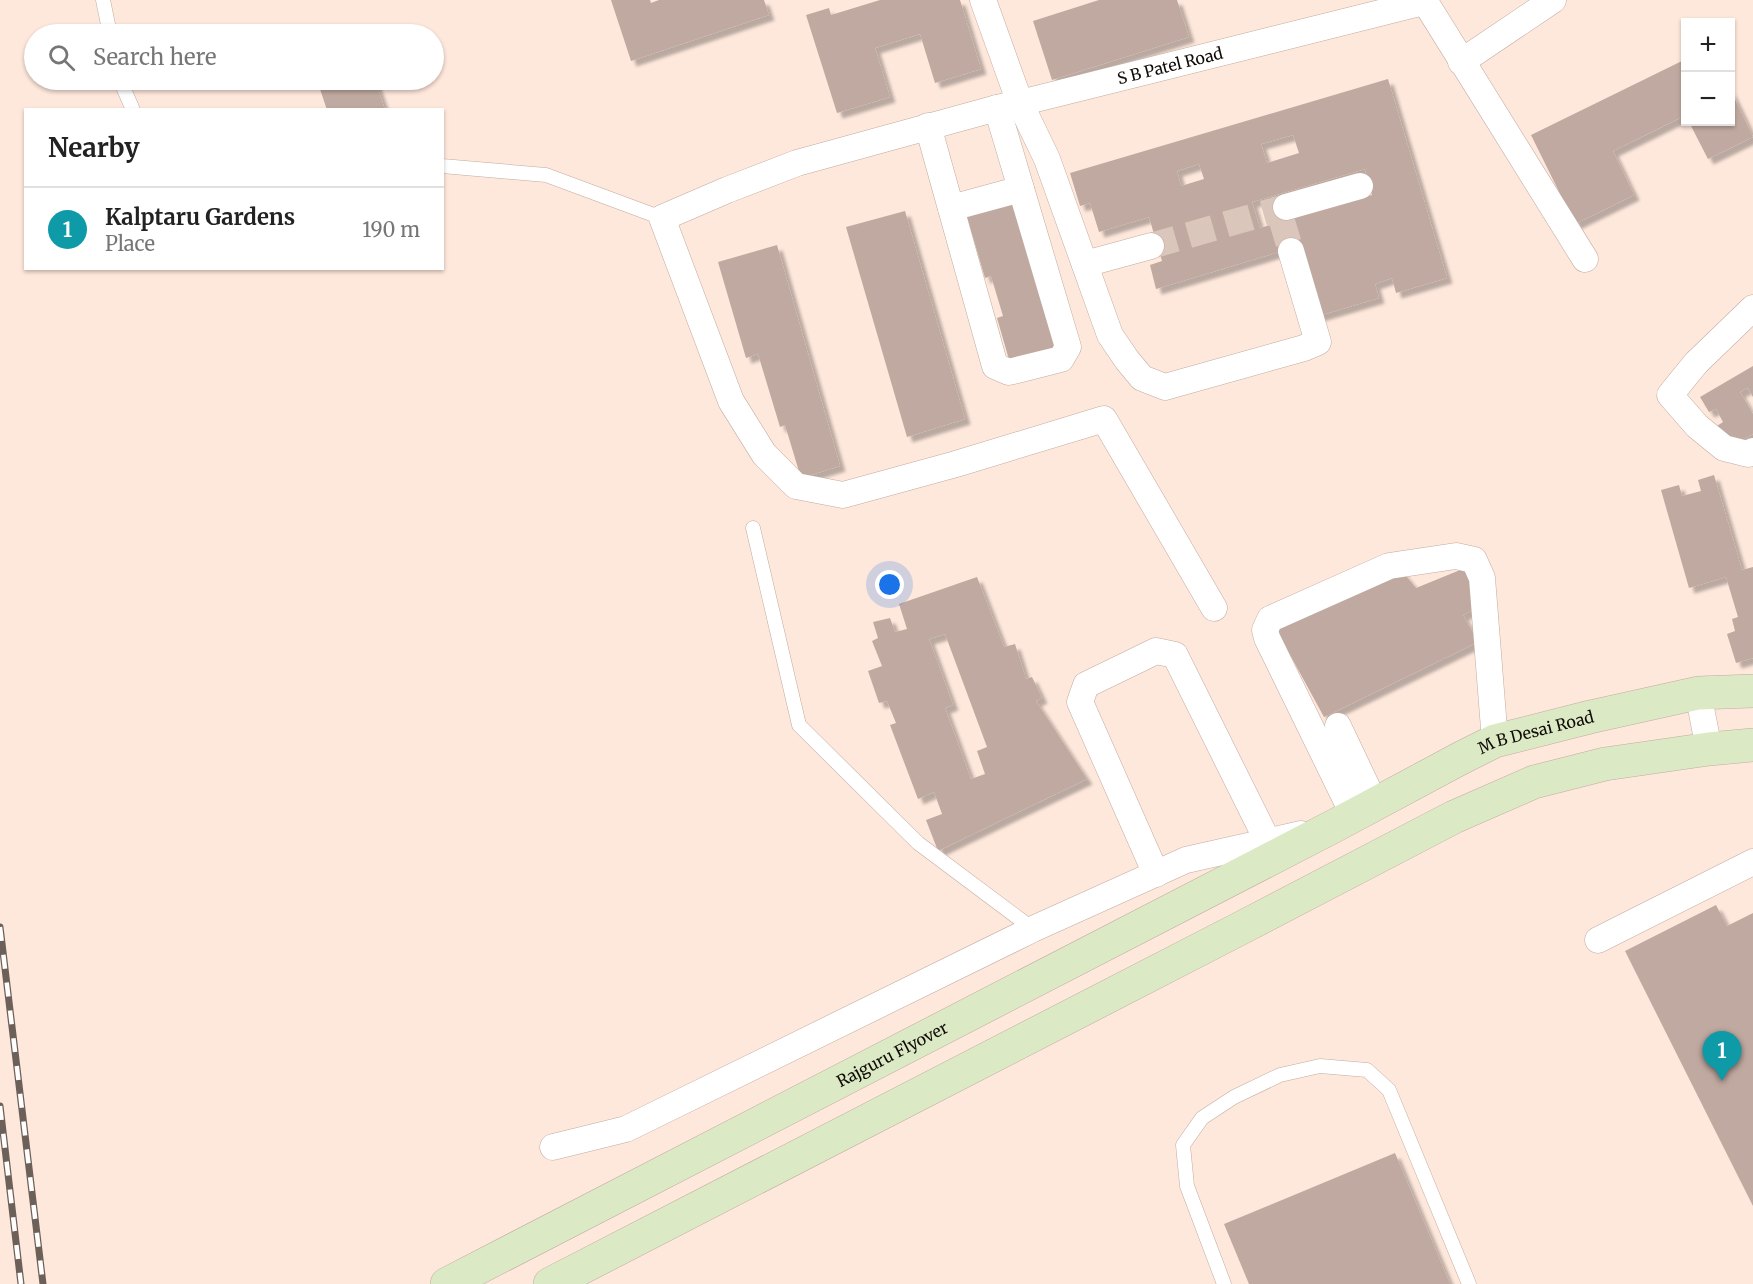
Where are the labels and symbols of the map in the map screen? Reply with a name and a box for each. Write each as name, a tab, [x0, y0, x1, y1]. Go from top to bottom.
street label: S B Patel Road	[1115, 43, 1225, 88]
your location	[875, 570, 904, 599]
street label: M B Desai Road	[1474, 706, 1596, 758]
street label: Rajguru Flyover	[833, 1017, 951, 1091]
pin: 1	[1702, 1032, 1742, 1081]

